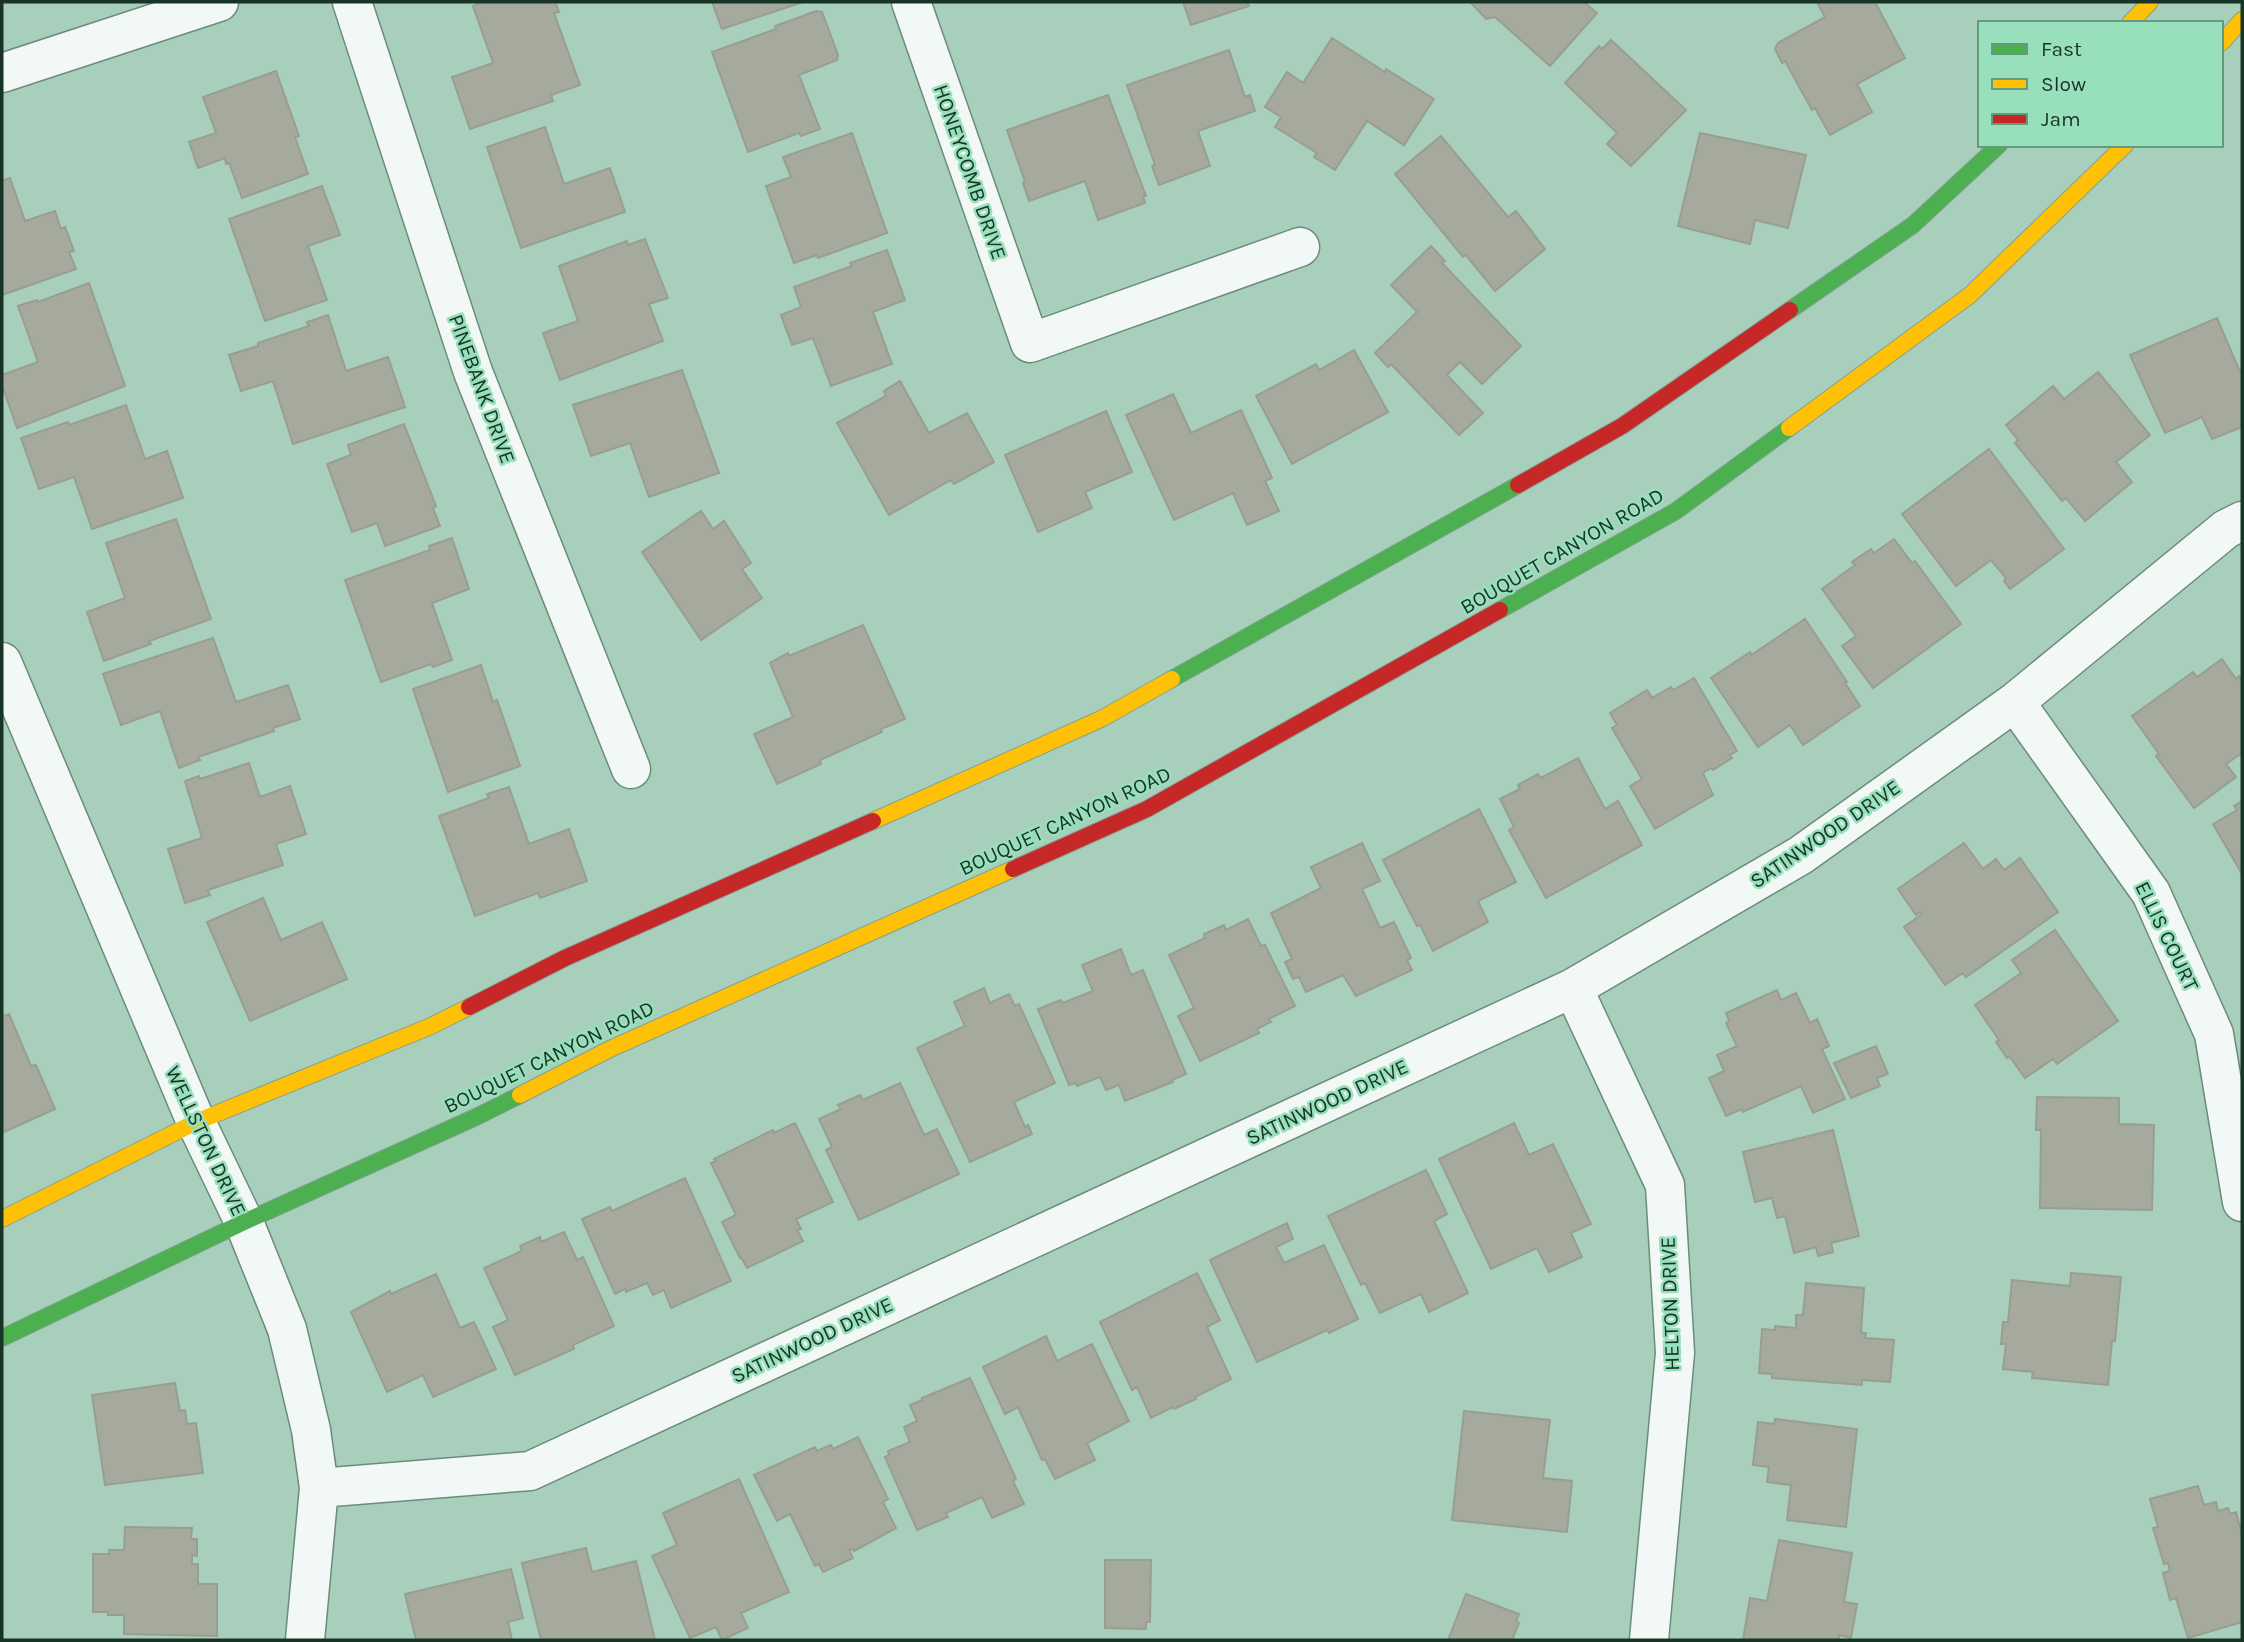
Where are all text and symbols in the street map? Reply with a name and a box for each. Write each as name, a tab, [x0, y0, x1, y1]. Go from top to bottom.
legend	[1978, 21, 2223, 147]
text: Fast	[2041, 37, 2082, 61]
text: Slow	[2041, 72, 2086, 96]
street label: HONEYCOMB DRIVE	[929, 81, 1011, 263]
text: Jam	[2041, 107, 2081, 131]
street label: PINEBANK DRIVE	[444, 311, 520, 467]
street label: BOUQUET CANYON ROAD	[1456, 483, 1668, 619]
street label: BOUQUET CANYON ROAD	[955, 761, 1175, 881]
street label: SATINWOOD DRIVE	[1745, 775, 1905, 893]
street label: ELLIS COURT	[2130, 877, 2204, 995]
street label: BOUQUET CANYON ROAD	[440, 996, 658, 1118]
street label: SATINWOOD DRIVE	[1242, 1054, 1412, 1150]
street label: WELLSTON DRIVE	[161, 1062, 251, 1220]
street label: HELTON DRIVE	[1656, 1236, 1684, 1372]
street label: SATINWOOD DRIVE	[727, 1292, 897, 1388]

